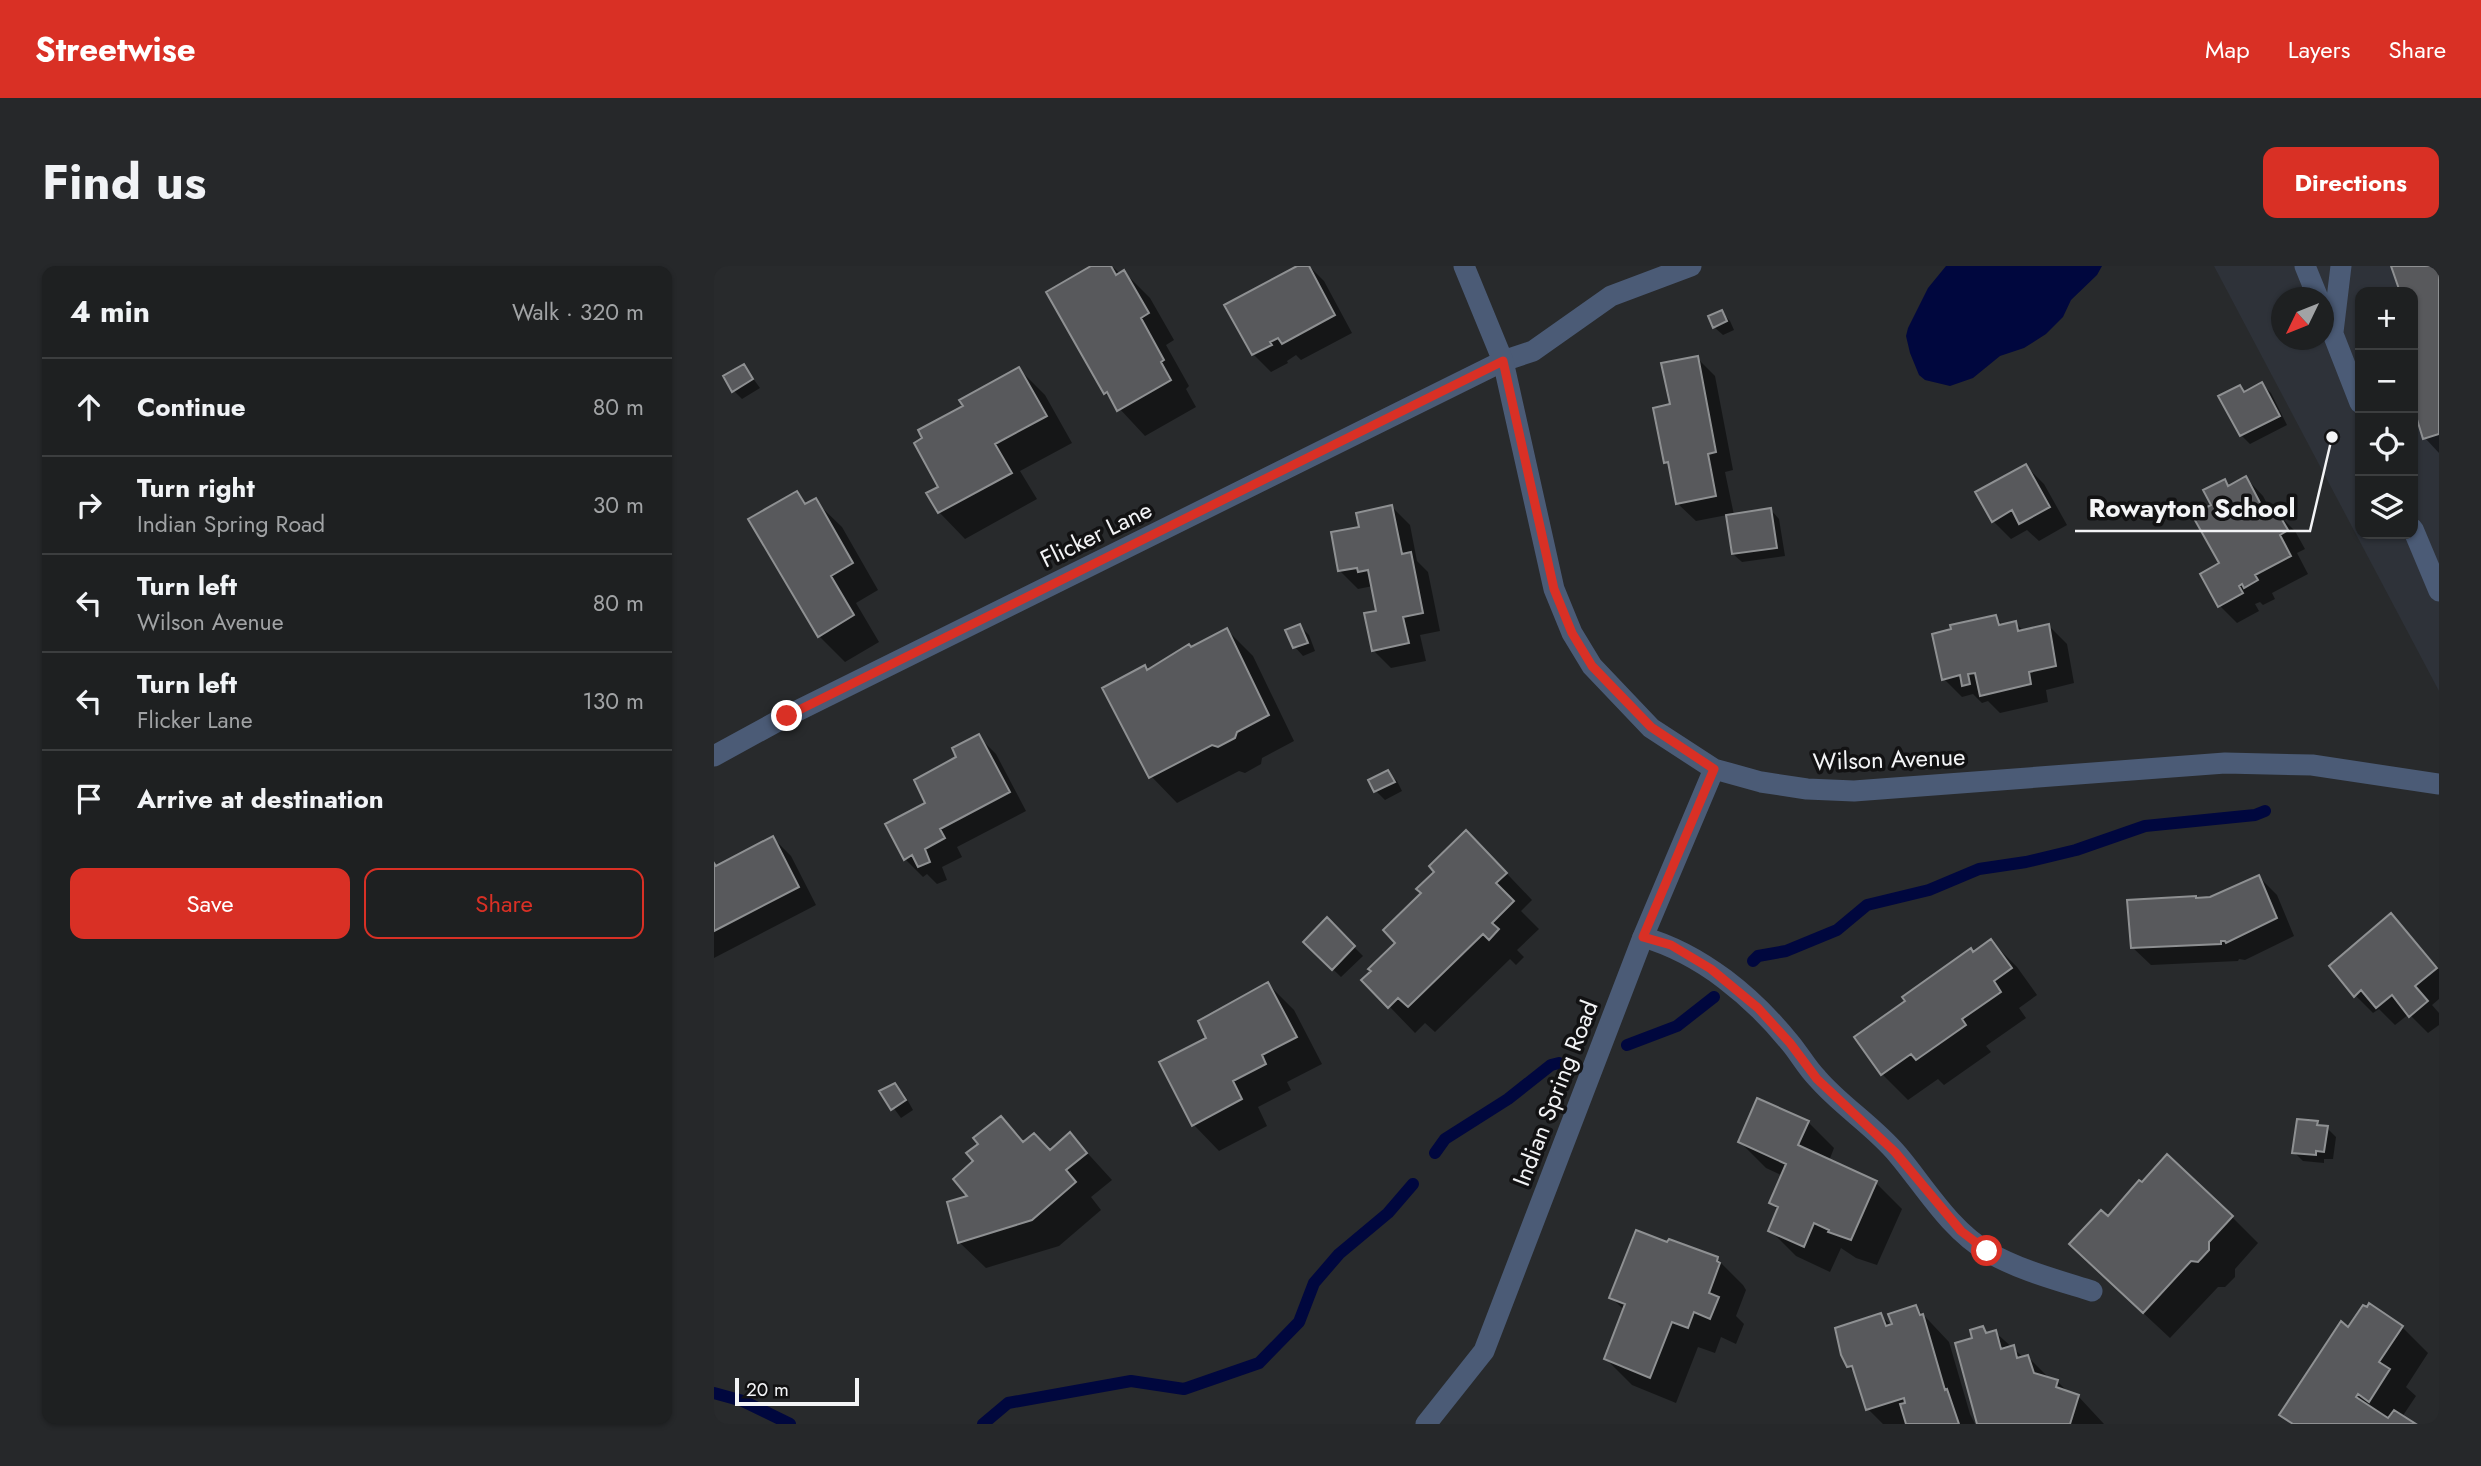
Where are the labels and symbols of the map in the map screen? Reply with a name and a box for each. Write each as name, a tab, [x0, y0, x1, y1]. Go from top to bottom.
north arrow	[2271, 287, 2334, 350]
callout: Rowayton School	[2075, 484, 2310, 531]
text: Rowayton School	[2089, 489, 2295, 527]
street label: Flicker Lane	[1034, 492, 1158, 576]
route end	[771, 700, 802, 731]
street label: Wilson Avenue	[1812, 739, 1966, 779]
street label: Indian Spring Road	[1503, 995, 1607, 1191]
route start	[1971, 1235, 2002, 1266]
scale bar	[735, 1375, 859, 1407]

